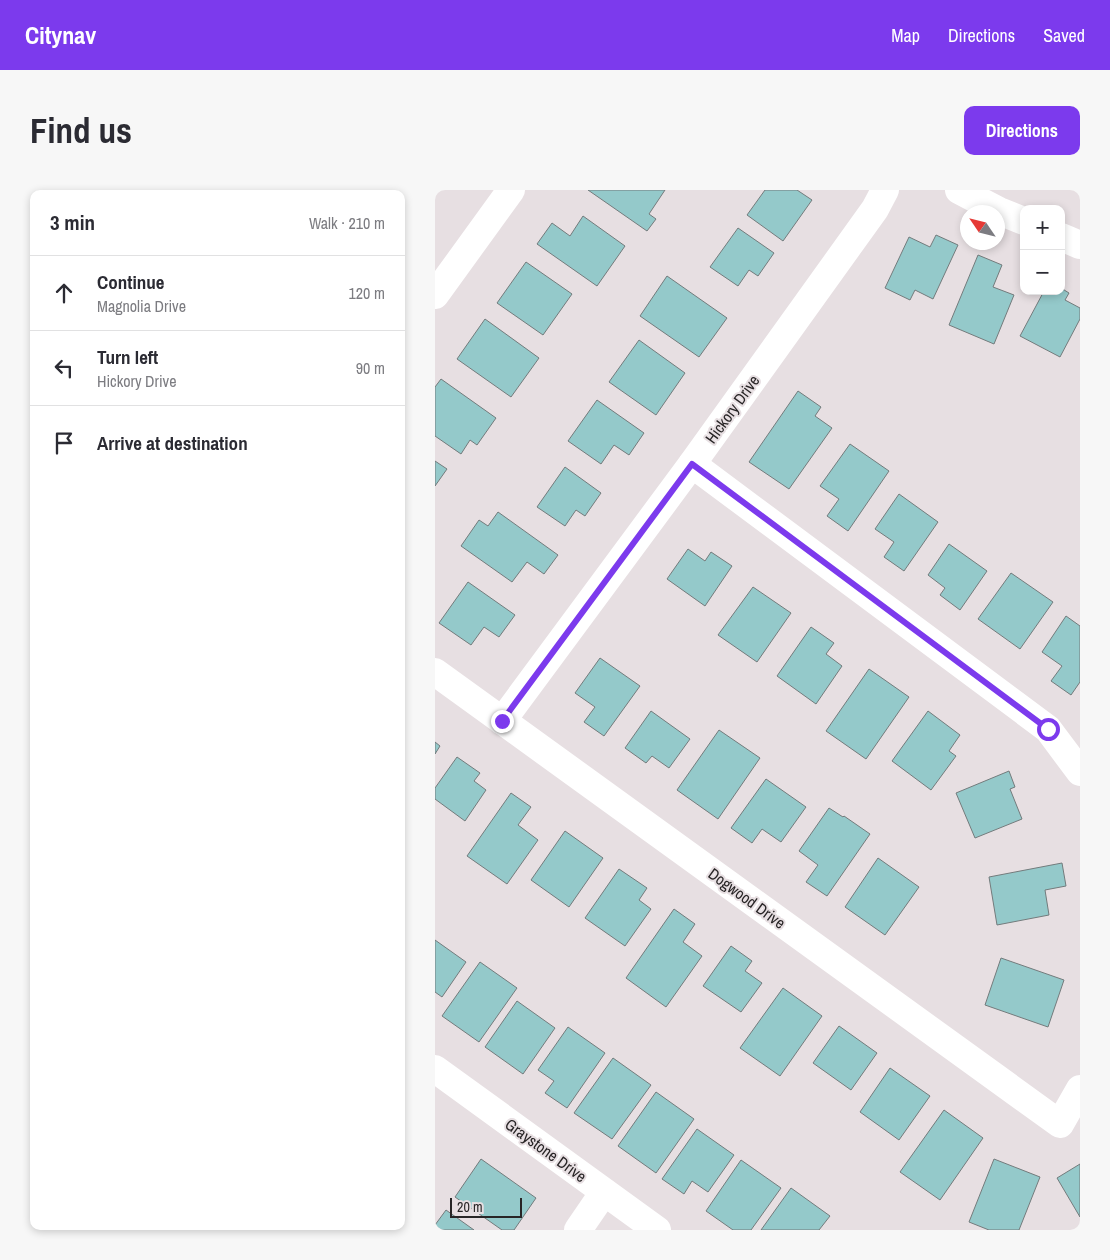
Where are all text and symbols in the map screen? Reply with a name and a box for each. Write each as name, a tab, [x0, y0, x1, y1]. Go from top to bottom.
text: Citynav	[25, 19, 96, 51]
text: Map	[891, 23, 920, 48]
text: Directions	[948, 23, 1015, 48]
text: Saved	[1043, 23, 1085, 48]
button: Directions	[964, 106, 1080, 155]
text: Find us	[30, 107, 132, 154]
north arrow	[960, 205, 1005, 250]
map controls	[1020, 205, 1065, 295]
button: +	[1020, 205, 1065, 250]
text: 3 min	[50, 208, 95, 237]
text: Walk · 210 m	[309, 212, 385, 234]
button: −	[1020, 250, 1065, 295]
text: Continue	[97, 269, 165, 295]
icon: ahead	[50, 279, 78, 307]
text: 120 m	[349, 282, 385, 304]
text: Magnolia Drive	[97, 295, 186, 317]
text: Turn left	[97, 344, 158, 370]
icon: left	[50, 354, 78, 382]
text: 90 m	[356, 357, 385, 379]
text: Hickory Drive	[97, 370, 176, 392]
street label: Hickory Drive	[700, 370, 764, 448]
icon: arrive	[50, 429, 78, 457]
text: Arrive at destination	[97, 430, 248, 456]
route end	[491, 710, 514, 733]
route start	[1037, 718, 1060, 741]
street label: Dogwood Drive	[704, 863, 790, 933]
street label: Graystone Drive	[501, 1113, 591, 1187]
scale bar	[450, 1195, 523, 1218]
text: 20 m	[457, 1198, 483, 1216]

